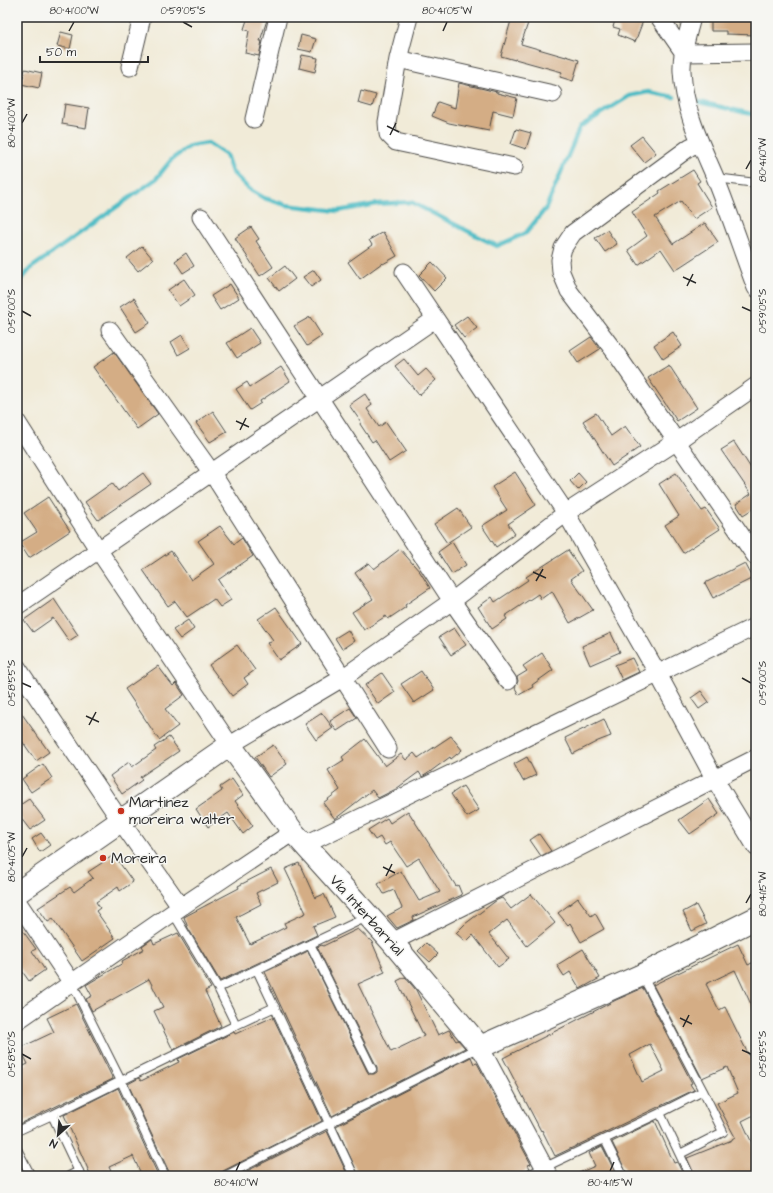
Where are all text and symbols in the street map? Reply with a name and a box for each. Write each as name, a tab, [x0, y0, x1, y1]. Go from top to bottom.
text: 80°41'00"W	[49, 4, 99, 18]
text: 0°59'05"S	[160, 4, 206, 18]
text: 80°41'05"W	[422, 4, 473, 18]
scale bar	[40, 38, 148, 64]
text: 50 m	[46, 44, 77, 61]
text: 80°41'00"W	[5, 98, 19, 148]
text: 80°41'10"W	[756, 137, 770, 182]
text: 0°59'00"S	[5, 288, 19, 333]
text: 0°59'05"S	[756, 288, 770, 334]
text: 0°58'55"S	[5, 659, 19, 706]
text: 0°59'00"S	[756, 660, 770, 705]
place label: Martinez moreira walter	[129, 792, 234, 830]
marker: Martinez moreira walter	[116, 806, 126, 816]
text: 80°41'05"W	[5, 831, 19, 882]
place label: Moreira	[111, 848, 167, 869]
marker: Moreira	[98, 853, 108, 863]
street label: Vía Interbarrial	[325, 870, 409, 960]
text: 80°41'15"W	[756, 871, 770, 916]
text: 0°58'50"S	[5, 1030, 19, 1077]
text: 0°58'55"S	[756, 1030, 770, 1077]
north arrow	[38, 1115, 78, 1155]
text: N	[47, 1135, 60, 1152]
text: 80°41'10"W	[214, 1176, 259, 1190]
text: 80°41'15"W	[588, 1176, 633, 1190]

